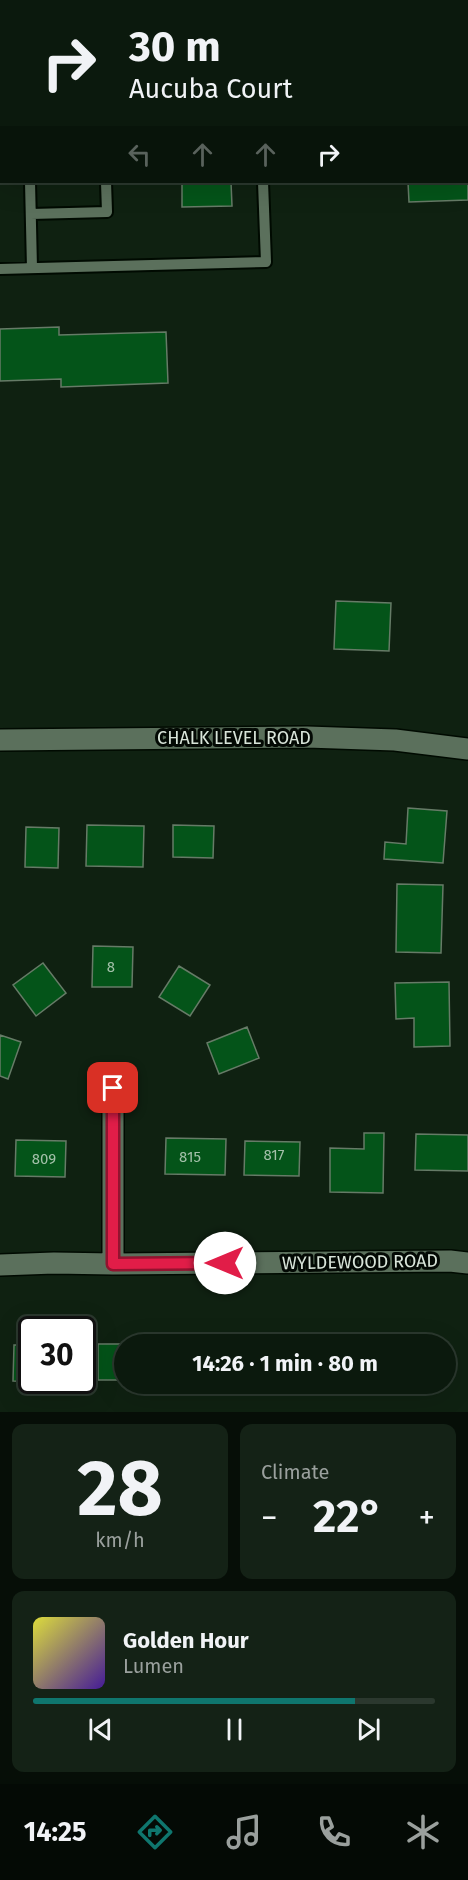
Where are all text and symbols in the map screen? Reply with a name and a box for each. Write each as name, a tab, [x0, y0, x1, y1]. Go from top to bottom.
text: 30 m	[129, 22, 221, 72]
icon: right	[30, 24, 108, 102]
text: Aucuba Court	[129, 73, 292, 105]
icon: left	[123, 138, 156, 171]
icon: ahead	[186, 138, 219, 171]
icon: ahead	[249, 138, 282, 171]
icon: right	[312, 138, 345, 171]
street label: CHALK LEVEL ROAD	[157, 727, 311, 749]
house number: 8	[107, 958, 115, 976]
pin	[87, 1062, 138, 1113]
icon: arrive	[96, 1071, 129, 1104]
house number: 817	[264, 1146, 285, 1164]
house number: 815	[179, 1148, 201, 1166]
house number: 809	[32, 1150, 56, 1168]
position arrow	[193, 1231, 257, 1295]
street label: WYLDEWOOD ROAD	[282, 1250, 438, 1274]
speed limit sign: 30	[18, 1316, 96, 1394]
text: 14:26 · 1 min · 80 m	[192, 1350, 378, 1377]
text: 28	[77, 1442, 163, 1536]
text: Climate	[261, 1460, 329, 1484]
text: 22°	[313, 1490, 383, 1544]
text: −	[261, 1498, 278, 1538]
text: +	[419, 1498, 435, 1538]
text: km/h	[95, 1528, 145, 1552]
text: Golden Hour	[123, 1627, 249, 1654]
text: Lumen	[123, 1654, 184, 1678]
icon: previous	[84, 1713, 117, 1746]
icon: pause	[218, 1713, 251, 1746]
icon: next	[352, 1713, 385, 1746]
icon: directions	[134, 1811, 176, 1853]
icon: music	[223, 1811, 265, 1853]
icon: phone	[313, 1811, 355, 1853]
icon: climate	[402, 1811, 444, 1853]
text: 14:25	[24, 1816, 86, 1848]

